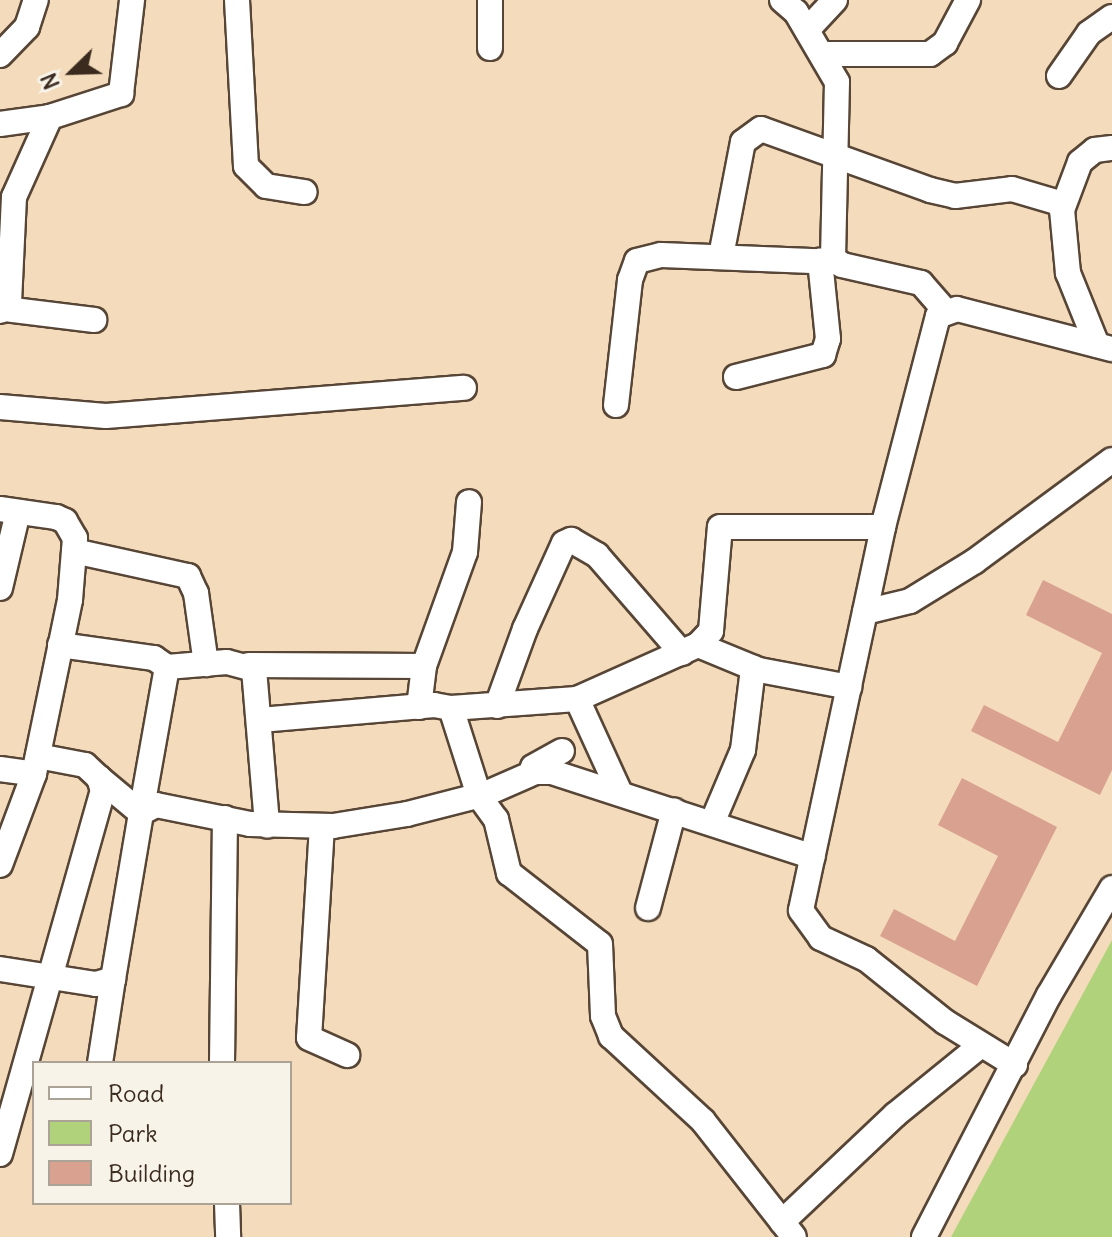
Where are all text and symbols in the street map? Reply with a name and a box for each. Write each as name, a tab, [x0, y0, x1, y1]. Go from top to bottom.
north arrow	[32, 32, 112, 112]
text: N	[34, 69, 66, 94]
legend	[32, 1061, 292, 1205]
text: Road	[108, 1078, 164, 1108]
text: Park	[108, 1118, 158, 1148]
text: Building	[108, 1158, 195, 1188]

